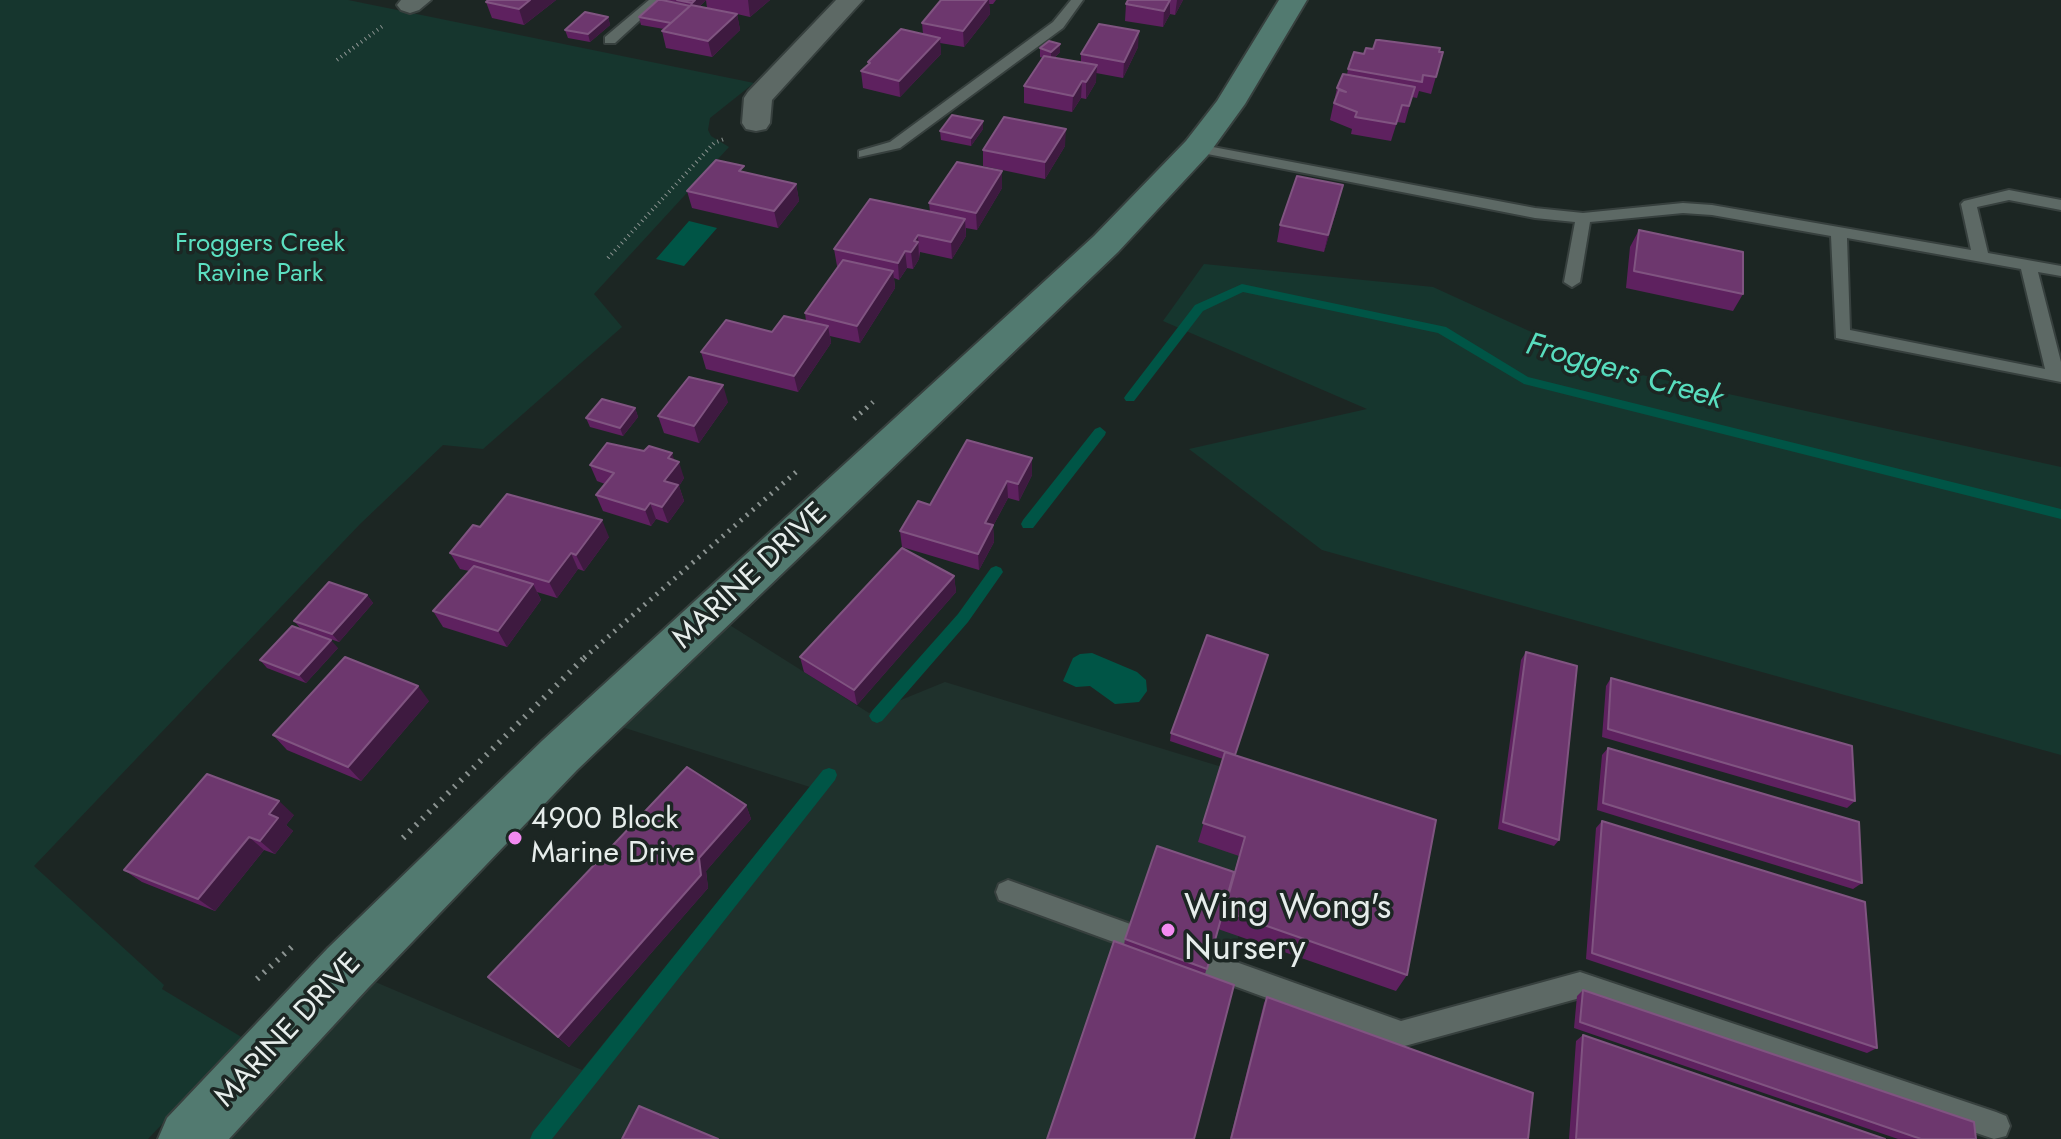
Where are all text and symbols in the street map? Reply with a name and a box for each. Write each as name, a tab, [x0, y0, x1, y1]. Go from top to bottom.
park label: Froggers Creek Ravine Park	[175, 229, 345, 290]
water label: Froggers Creek	[1521, 327, 1727, 419]
street label: MARINE DRIVE	[666, 496, 836, 658]
place label: 4900 Block Marine Drive	[531, 803, 695, 874]
marker: 4900 Block Marine Drive	[506, 829, 524, 847]
place label: Wing Wong's Nursery	[1184, 887, 1391, 972]
marker: Wing Wong's Nursery	[1159, 921, 1177, 939]
street label: MARINE DRIVE	[208, 946, 370, 1116]

